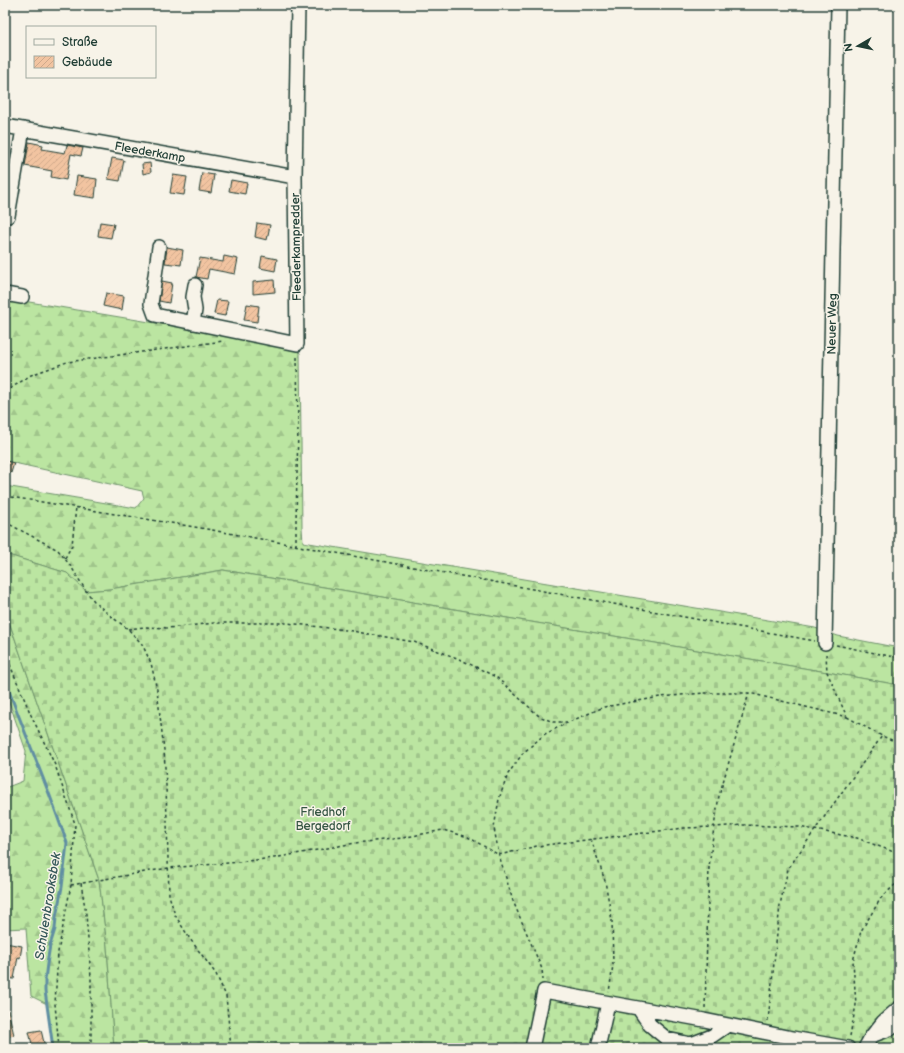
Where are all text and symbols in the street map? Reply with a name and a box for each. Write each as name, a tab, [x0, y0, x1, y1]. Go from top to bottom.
legend	[26, 26, 156, 78]
north arrow	[838, 26, 878, 66]
text: Straße	[62, 35, 98, 50]
text: N	[842, 42, 856, 53]
text: Gebäude	[62, 55, 112, 70]
street label: Fleederkamp	[113, 139, 187, 166]
street label: Fleederkampredder	[288, 192, 305, 301]
street label: Neuer Weg	[824, 293, 841, 355]
park label: Friedhof Bergedorf	[295, 805, 351, 834]
water label: Schulenbrooksbek	[32, 851, 64, 961]

